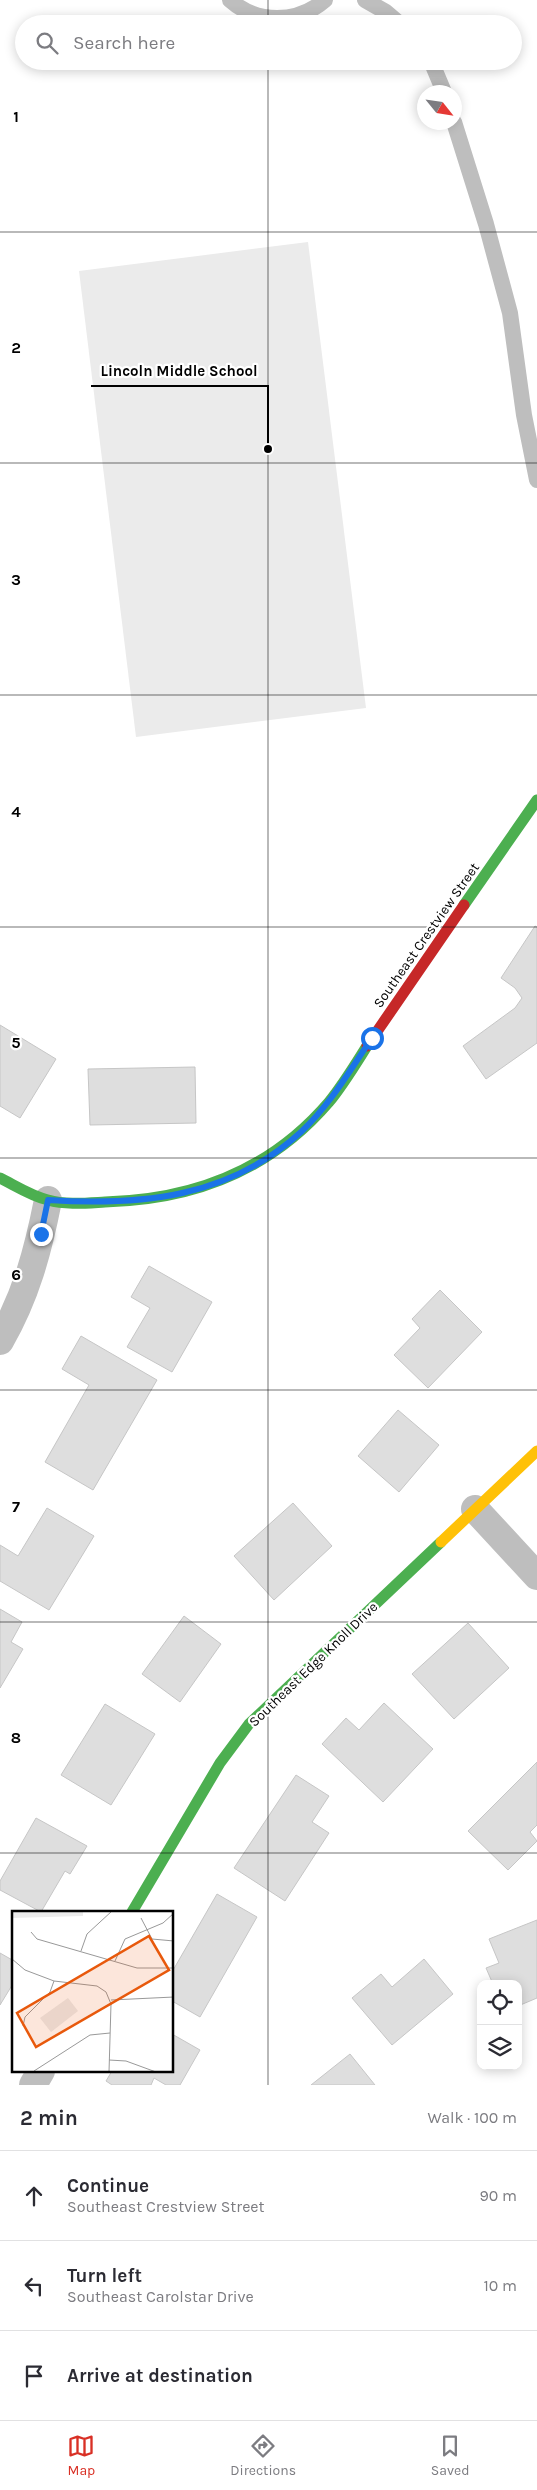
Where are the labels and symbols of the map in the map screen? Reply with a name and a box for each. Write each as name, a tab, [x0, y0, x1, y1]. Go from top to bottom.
north arrow	[417, 85, 462, 130]
text: 1	[13, 107, 19, 126]
text: 2	[11, 338, 21, 357]
callout: Lincoln Middle School	[91, 356, 268, 386]
text: Lincoln Middle School	[101, 362, 257, 380]
text: 3	[11, 570, 21, 589]
text: 4	[11, 802, 21, 821]
street label: Southeast Crestview Street	[370, 860, 483, 1011]
route start	[361, 1027, 384, 1050]
text: 5	[11, 1033, 21, 1052]
route end	[30, 1223, 53, 1246]
text: 6	[11, 1265, 21, 1284]
text: 7	[12, 1497, 20, 1516]
street label: Southeast Edge Knoll Drive	[246, 1598, 381, 1730]
text: 8	[11, 1728, 21, 1747]
inset map	[12, 1911, 174, 2072]

